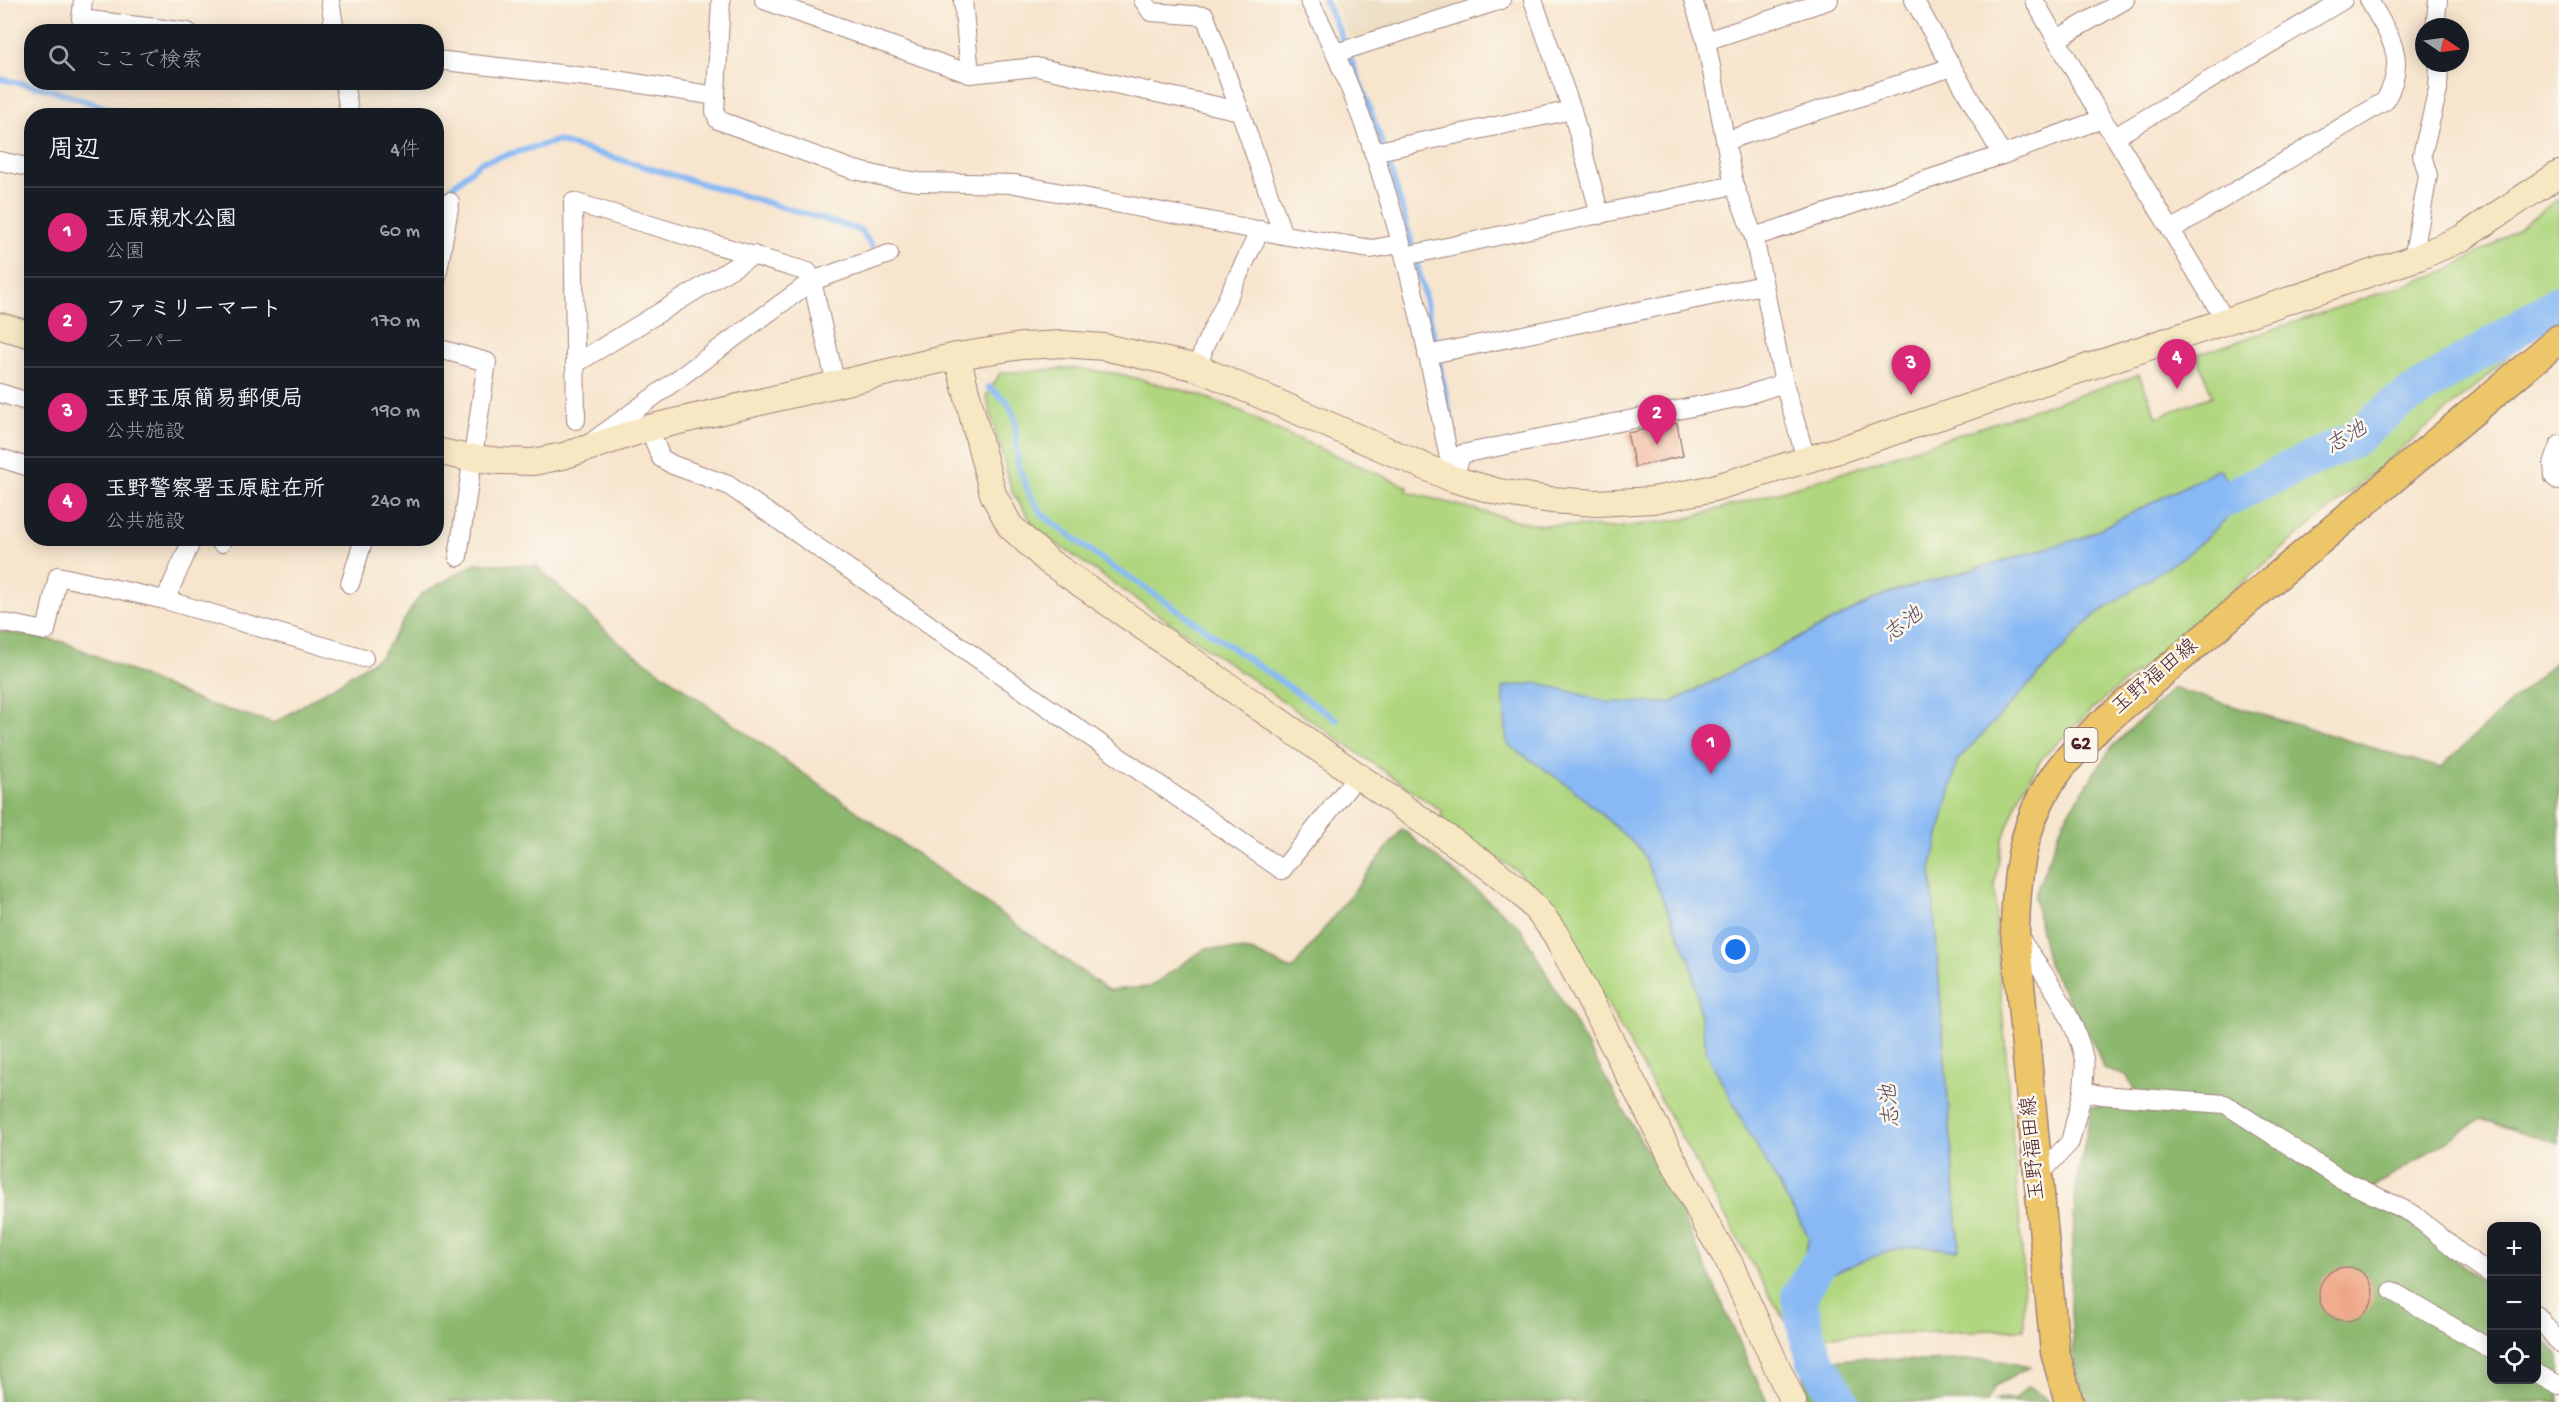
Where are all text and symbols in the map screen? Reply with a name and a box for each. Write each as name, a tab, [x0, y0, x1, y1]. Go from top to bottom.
north arrow	[2415, 18, 2469, 72]
search box	[24, 24, 444, 90]
icon: search	[45, 41, 78, 74]
text: ここで検索	[93, 49, 203, 75]
text: 周辺	[48, 137, 100, 168]
text: 4件	[391, 140, 420, 163]
text: 玉原親水公園	[105, 208, 237, 234]
text: 1	[63, 221, 72, 244]
text: 60 m	[380, 221, 420, 244]
text: 公園	[105, 242, 145, 265]
text: ファミリーマート	[105, 298, 282, 324]
text: 2	[63, 311, 72, 334]
text: 170 m	[371, 311, 420, 334]
text: スーパー	[105, 332, 184, 355]
pin: 4	[2158, 340, 2196, 389]
pin: 3	[1892, 346, 1930, 395]
text: 玉野玉原簡易郵便局	[105, 388, 303, 414]
pin: 2	[1638, 396, 1676, 445]
text: 3	[62, 401, 73, 424]
text: 190 m	[372, 401, 420, 424]
water label: 志池	[2321, 415, 2373, 461]
text: 公共施設	[105, 422, 185, 445]
text: 玉野警察署玉原駐在所	[105, 478, 325, 504]
text: 4	[63, 491, 72, 514]
text: 240 m	[370, 491, 420, 514]
text: 公共施設	[105, 512, 185, 535]
water label: 志池	[1878, 601, 1930, 650]
street label: 玉野福田線	[2107, 634, 2204, 721]
pin: 1	[1692, 724, 1730, 774]
road number: 62	[2064, 728, 2098, 762]
your location	[1721, 935, 1750, 964]
water label: 志池	[1876, 1082, 1907, 1129]
street label: 玉野福田線	[2017, 1095, 2052, 1201]
map controls	[2487, 1222, 2541, 1384]
button: +	[2487, 1222, 2541, 1276]
button: −	[2487, 1276, 2541, 1330]
button: locate	[2487, 1330, 2541, 1384]

